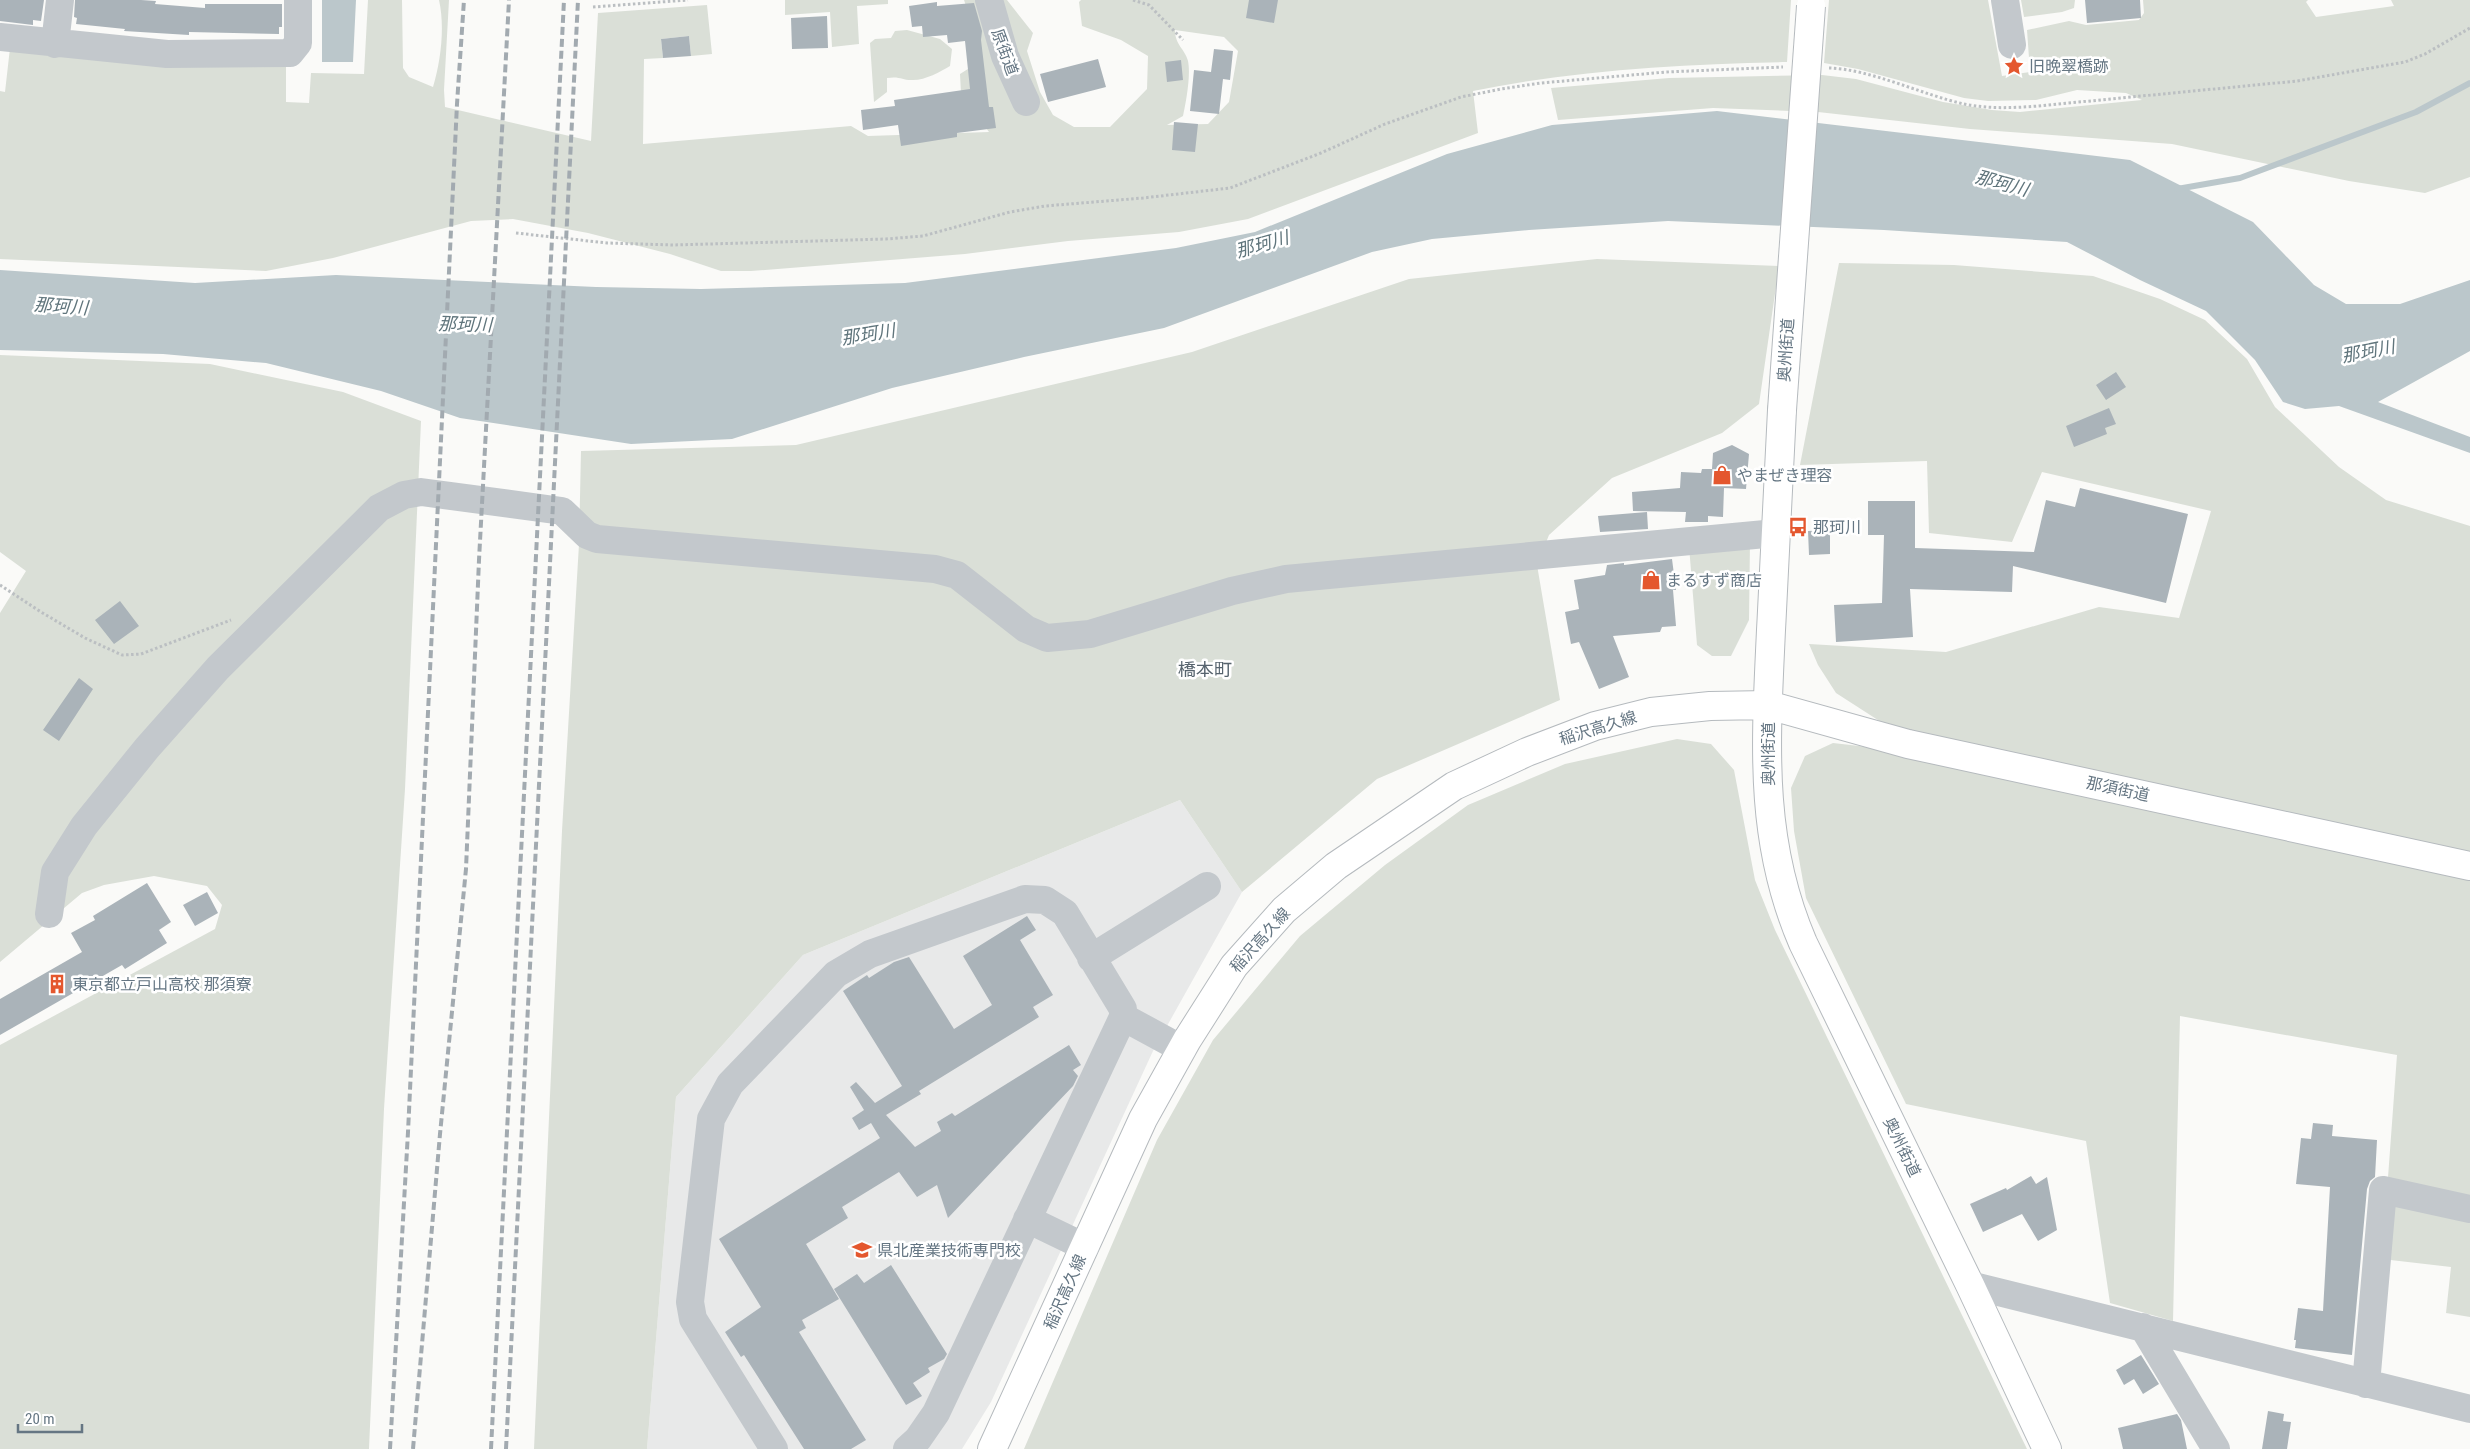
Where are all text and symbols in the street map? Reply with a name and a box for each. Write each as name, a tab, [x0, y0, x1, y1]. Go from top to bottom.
street label: 原街道	[988, 26, 1022, 78]
place icon: 旧晩翠橋跡	[2003, 55, 2025, 77]
place label: 旧晩翠橋跡	[2029, 57, 2109, 76]
water label: 那珂川	[1973, 166, 2033, 201]
water label: 那珂川	[1233, 226, 1293, 262]
water label: 那珂川	[33, 294, 91, 318]
water label: 那珂川	[438, 313, 494, 335]
street label: 奥州街道	[1774, 317, 1798, 383]
water label: 那珂川	[840, 319, 898, 349]
water label: 那珂川	[2339, 335, 2398, 366]
shop icon: やまぜき理容	[1711, 464, 1733, 486]
place label: やまぜき理容	[1737, 466, 1833, 485]
bus stop icon: 那珂川	[1787, 516, 1809, 538]
place label: 那珂川	[1813, 518, 1861, 537]
shop icon: まるすず商店	[1640, 569, 1662, 591]
place label: まるすず商店	[1666, 571, 1762, 590]
district label: 橋本町	[1178, 659, 1232, 680]
street label: 稲沢高久線	[1557, 707, 1639, 749]
street label: 奥州街道	[1759, 722, 1778, 786]
street label: 那須街道	[2085, 773, 2151, 805]
street label: 稲沢高久線	[1226, 904, 1294, 976]
building icon: 東京都立戸山高校 那須寮	[46, 973, 68, 995]
place label: 東京都立戸山高校 那須寮	[72, 975, 252, 994]
street label: 奥州街道	[1879, 1114, 1925, 1180]
school or university icon: 県北産業技術専門校	[851, 1239, 873, 1261]
place label: 県北産業技術専門校	[877, 1241, 1021, 1260]
street label: 稲沢高久線	[1040, 1252, 1090, 1332]
scale bar	[18, 1402, 81, 1434]
text: 20 m	[25, 1410, 55, 1428]

